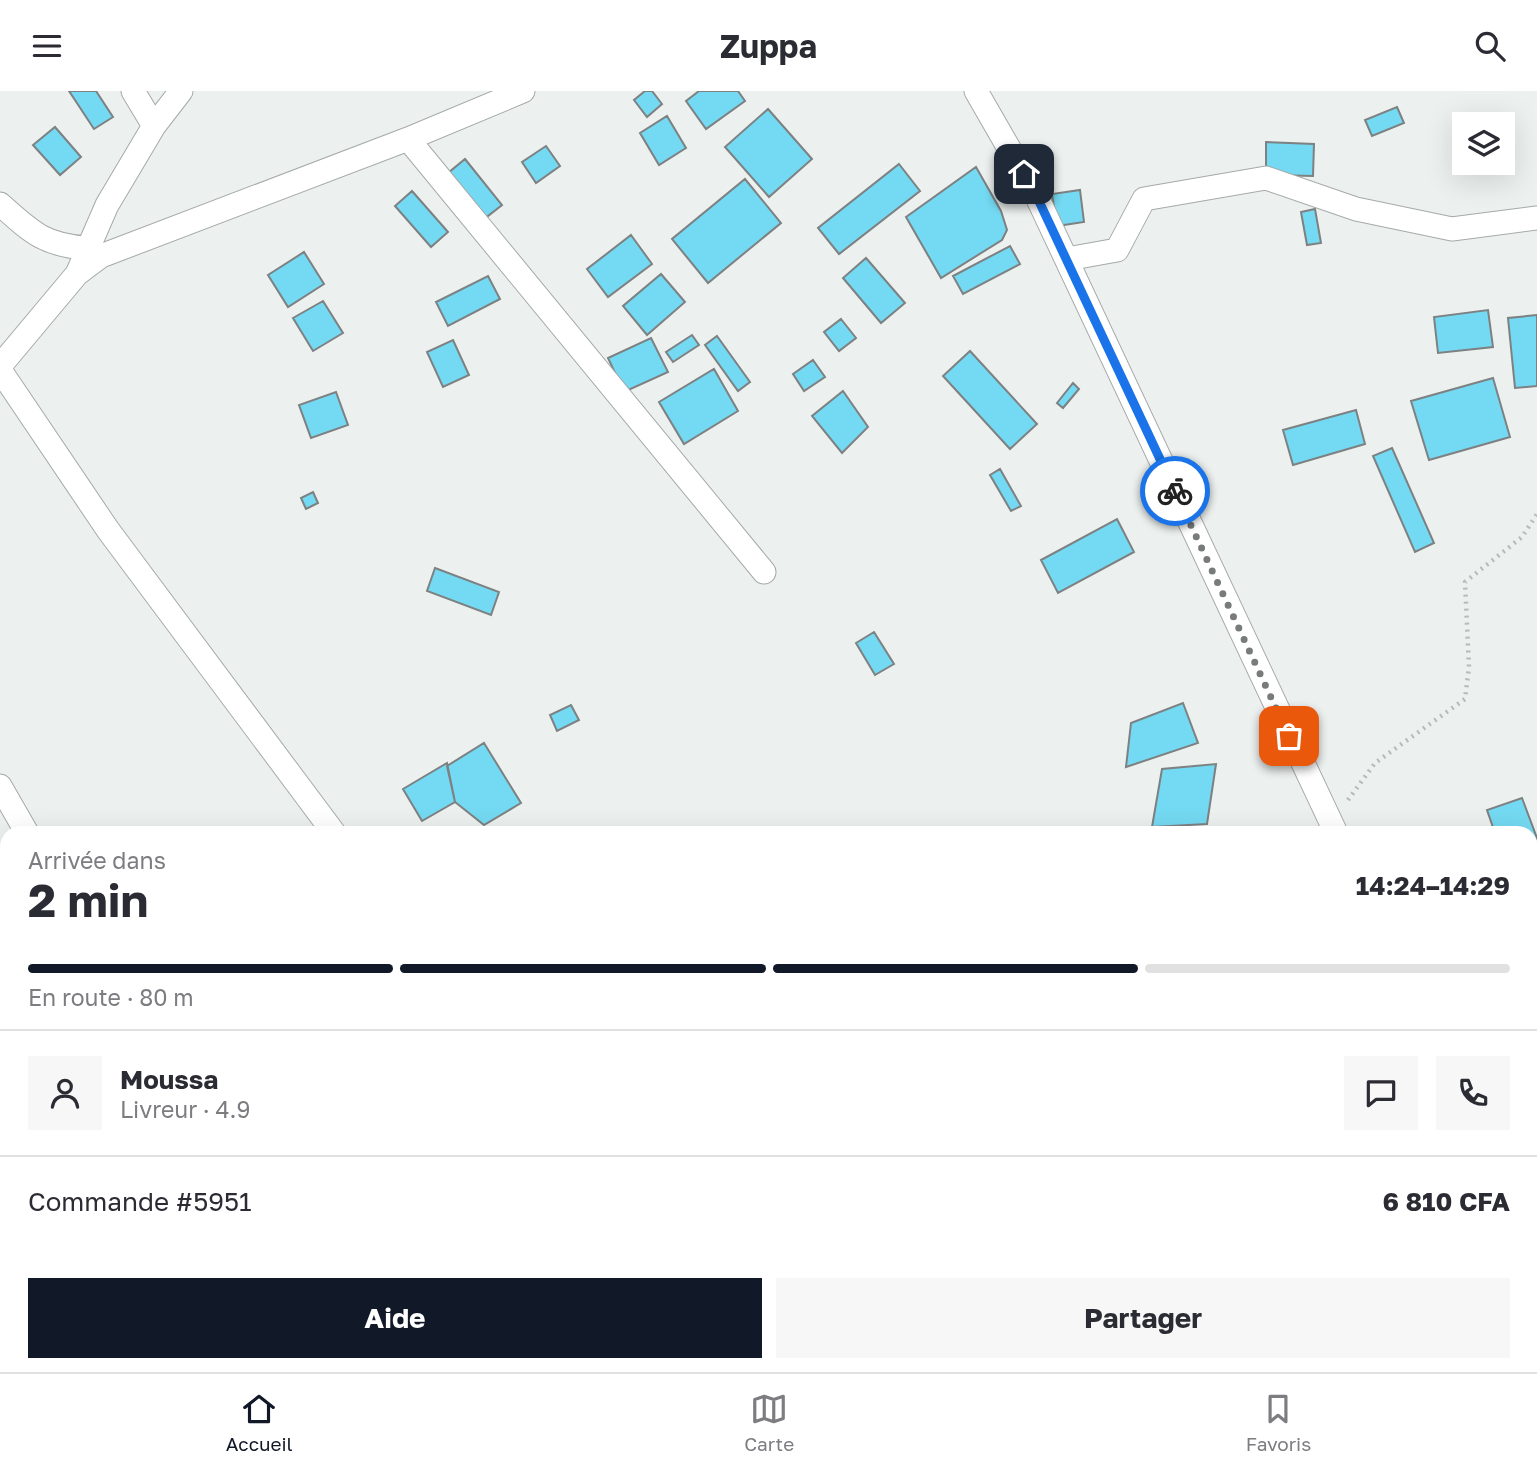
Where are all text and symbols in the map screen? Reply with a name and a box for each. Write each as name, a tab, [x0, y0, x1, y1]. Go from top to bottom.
icon: menu	[28, 27, 66, 65]
text: Zuppa	[720, 27, 817, 65]
icon: search	[1471, 27, 1509, 65]
map controls	[1452, 112, 1515, 175]
button: layers	[1452, 112, 1515, 175]
pin	[994, 144, 1054, 204]
icon: home	[1005, 155, 1043, 193]
courier	[1140, 456, 1210, 526]
icon: bike	[1156, 472, 1194, 510]
pin	[1259, 706, 1319, 766]
icon: bag	[1270, 717, 1308, 755]
text: Arrivée dans	[28, 846, 166, 874]
text: 14:24–14:29	[1356, 870, 1510, 901]
text: 2 min	[28, 872, 148, 927]
text: En route · 80 m	[28, 983, 194, 1011]
button: person	[28, 1056, 102, 1130]
button: chat	[1344, 1056, 1418, 1130]
button: phone	[1436, 1056, 1510, 1130]
text: Moussa	[120, 1064, 218, 1095]
text: Livreur · 4.9	[120, 1095, 250, 1123]
text: Commande #5951	[28, 1186, 252, 1217]
text: 6 810 CFA	[1382, 1186, 1510, 1217]
button: Aide	[28, 1278, 762, 1358]
button: Partager	[776, 1278, 1510, 1358]
tab: Accueil	[226, 1390, 293, 1455]
tab: Carte	[744, 1390, 794, 1455]
tab: Favoris	[1246, 1390, 1311, 1455]

